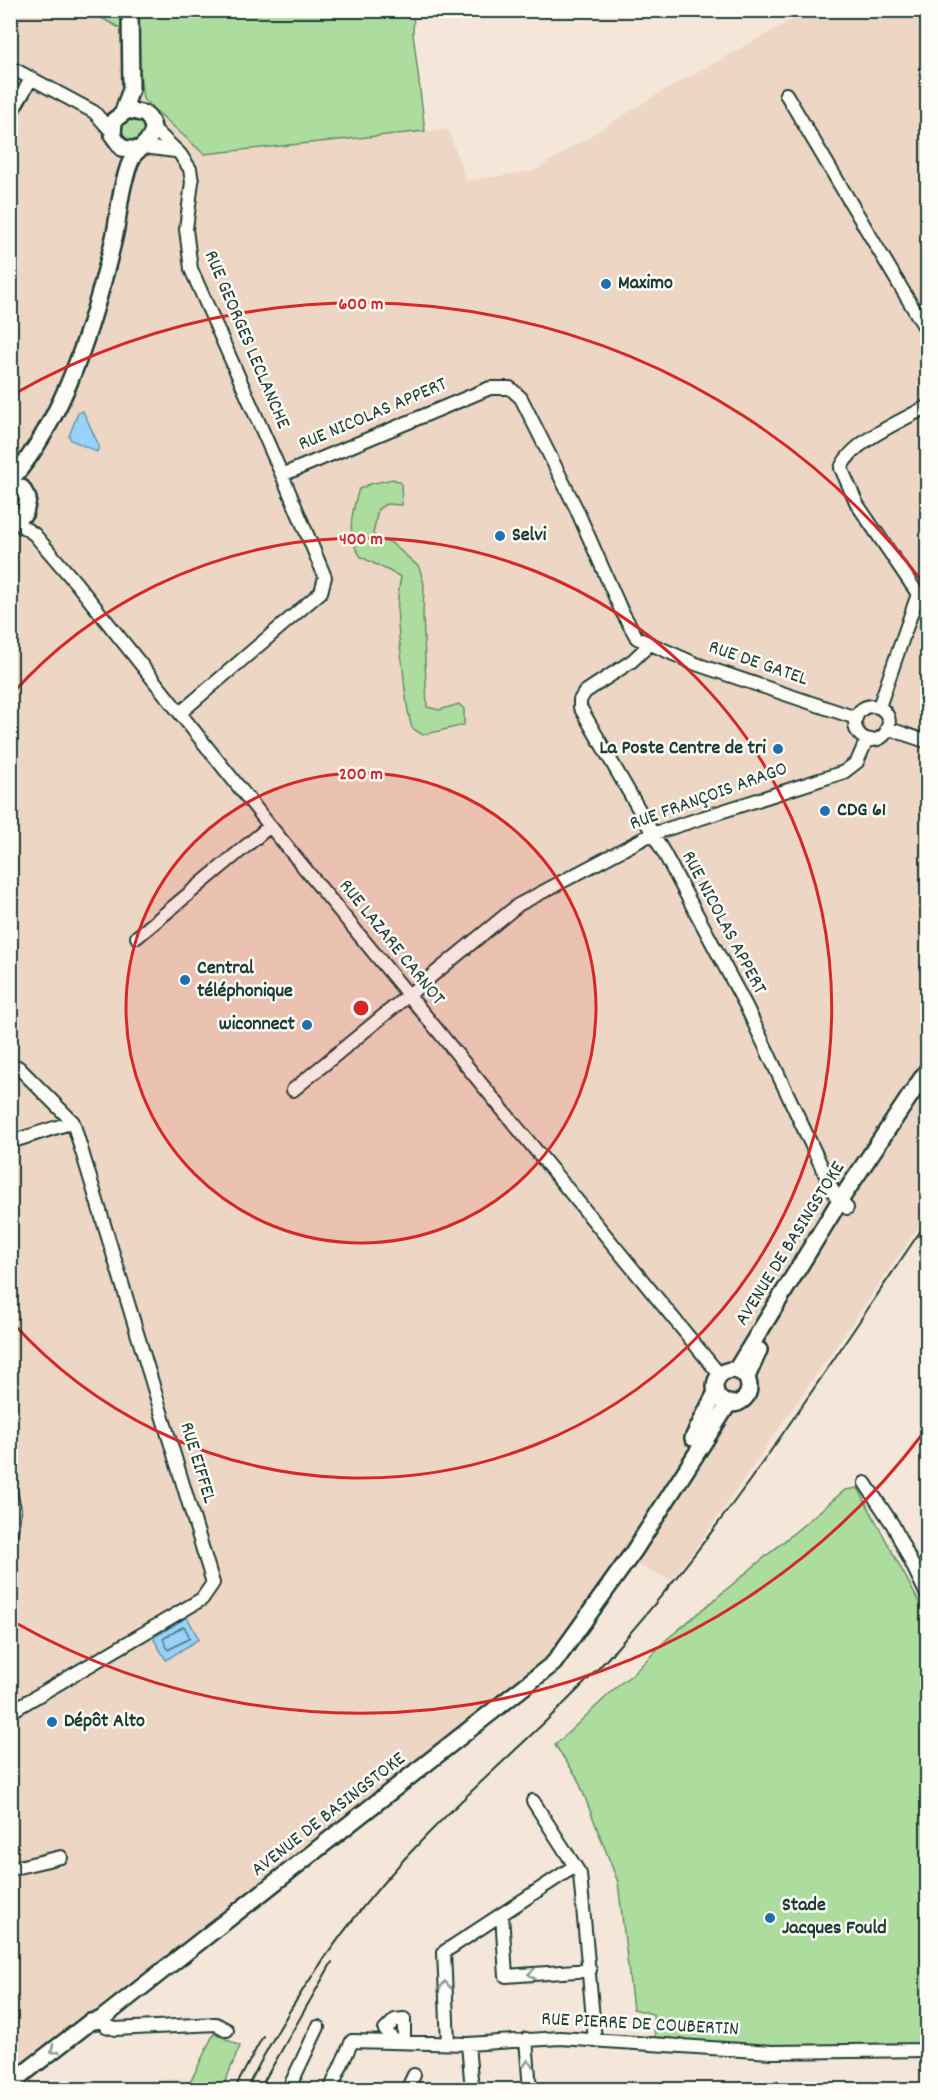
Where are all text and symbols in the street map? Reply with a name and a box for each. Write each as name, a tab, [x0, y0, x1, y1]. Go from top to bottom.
street label: RUE GEORGES LECLANCHE	[196, 246, 296, 434]
place label: Maximo	[618, 270, 673, 298]
marker: Maximo	[599, 277, 613, 291]
text: 600 m	[339, 293, 383, 318]
street label: RUE NICOLAS APPERT	[294, 371, 452, 459]
place label: Selvi	[512, 522, 547, 550]
text: 400 m	[339, 528, 383, 553]
marker: Selvi	[493, 529, 507, 543]
street label: RUE DE GATEL	[705, 634, 811, 694]
place label: La Poste Centre de tri	[599, 735, 766, 763]
marker: La Poste Centre de tri	[771, 742, 785, 756]
street label: RUE FRANÇOIS ARAGO	[626, 755, 792, 839]
text: 200 m	[339, 763, 383, 788]
place label: CDG 61	[837, 797, 886, 825]
marker: CDG 61	[818, 804, 832, 818]
street label: RUE NICOLAS APPERT	[673, 846, 773, 1000]
street label: RUE LAZARE CARNOT	[331, 874, 451, 1012]
place label: Central téléphonique	[197, 955, 293, 1006]
marker: Central téléphonique	[178, 973, 192, 987]
centre of rings	[351, 998, 371, 1018]
place label: wiconnect	[219, 1011, 296, 1039]
marker: wiconnect	[300, 1018, 314, 1032]
street label: AVENUE DE BASINGSTOKE	[729, 1157, 853, 1331]
street label: RUE EIFFEL	[171, 1419, 223, 1507]
place label: Dépôt Alto	[64, 1708, 145, 1736]
marker: Dépôt Alto	[45, 1715, 59, 1729]
street label: AVENUE DE BASINGSTOKE	[246, 1746, 412, 1884]
place label: Stade Jacques Fould	[782, 1892, 887, 1943]
marker: Stade Jacques Fould	[763, 1911, 777, 1925]
one-way arrow	[527, 1968, 536, 1981]
one-way arrow	[439, 1980, 452, 1989]
street label: RUE PIERRE DE COUBERTIN	[540, 2006, 740, 2044]
one-way arrow	[50, 2042, 61, 2053]
one-way arrow	[521, 2060, 534, 2069]

